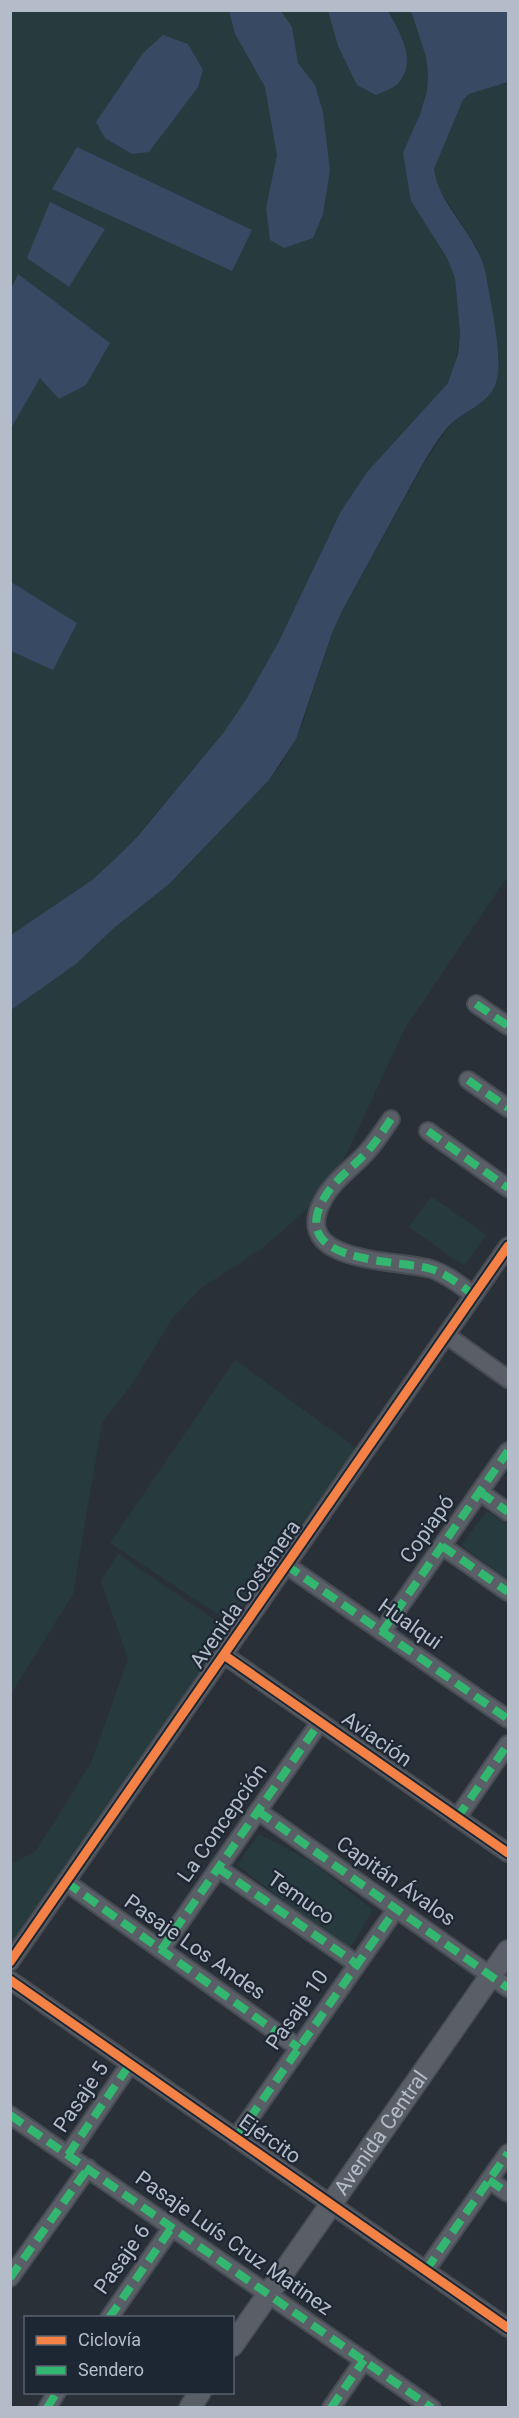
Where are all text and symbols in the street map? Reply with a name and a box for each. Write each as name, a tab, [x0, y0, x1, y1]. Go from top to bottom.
street label: Copiapó	[395, 1490, 459, 1568]
street label: Avenida Costanera	[185, 1515, 305, 1673]
street label: Hualqui	[374, 1594, 446, 1654]
street label: Aviación	[338, 1706, 416, 1772]
street label: La Concepción	[172, 1759, 272, 1887]
street label: Capitán Ávalos	[332, 1831, 460, 1931]
street label: Temuco	[263, 1866, 339, 1930]
street label: Pasaje Los Andes	[120, 1889, 270, 2005]
street label: Pasaje 10	[261, 1966, 333, 2054]
street label: Pasaje 5	[49, 2057, 113, 2137]
street label: Avenida Central	[329, 2066, 433, 2200]
street label: Ejército	[235, 2109, 305, 2169]
street label: Pasaje Luís Cruz Matinez	[131, 2166, 337, 2320]
street label: Pasaje 6	[89, 2219, 155, 2299]
legend	[24, 2316, 234, 2394]
text: Ciclovía	[78, 2329, 141, 2350]
text: Sendero	[78, 2359, 144, 2380]

